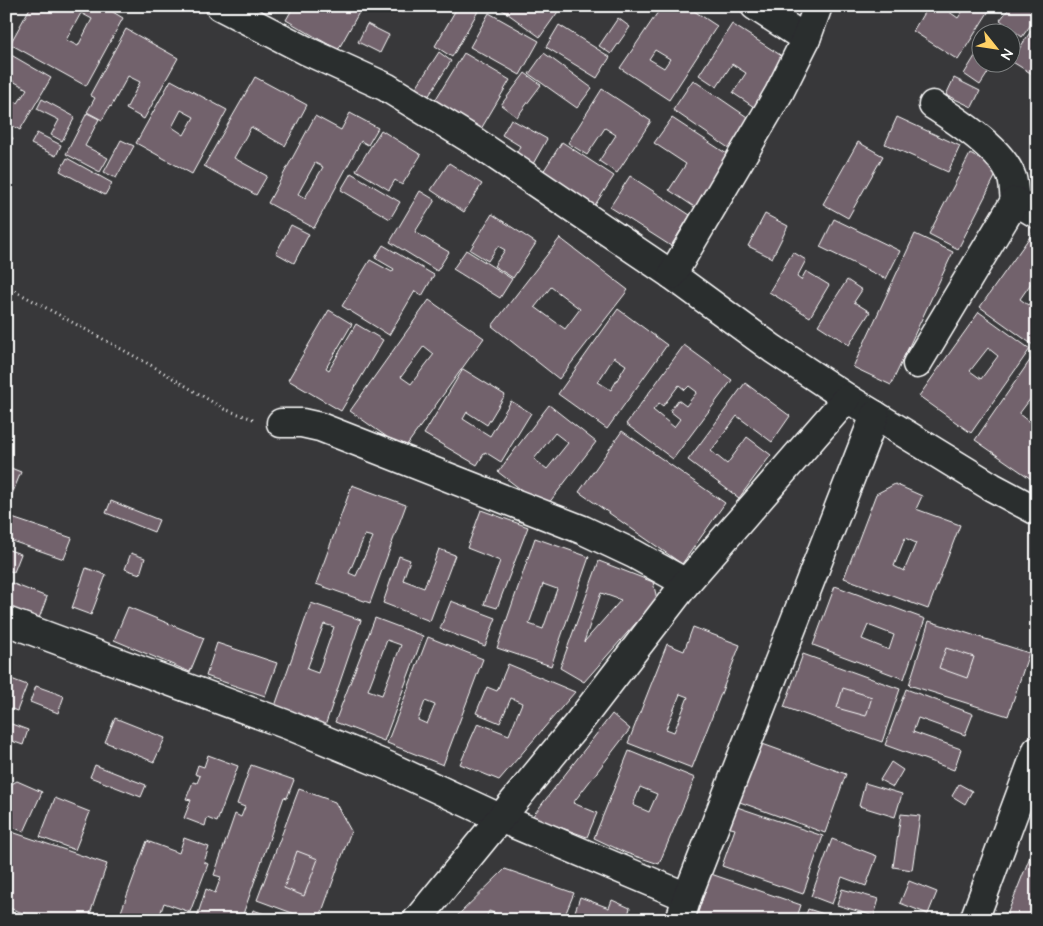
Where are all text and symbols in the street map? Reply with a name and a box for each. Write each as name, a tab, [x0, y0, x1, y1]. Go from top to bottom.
north arrow	[970, 22, 1020, 72]
text: N	[995, 45, 1017, 63]

